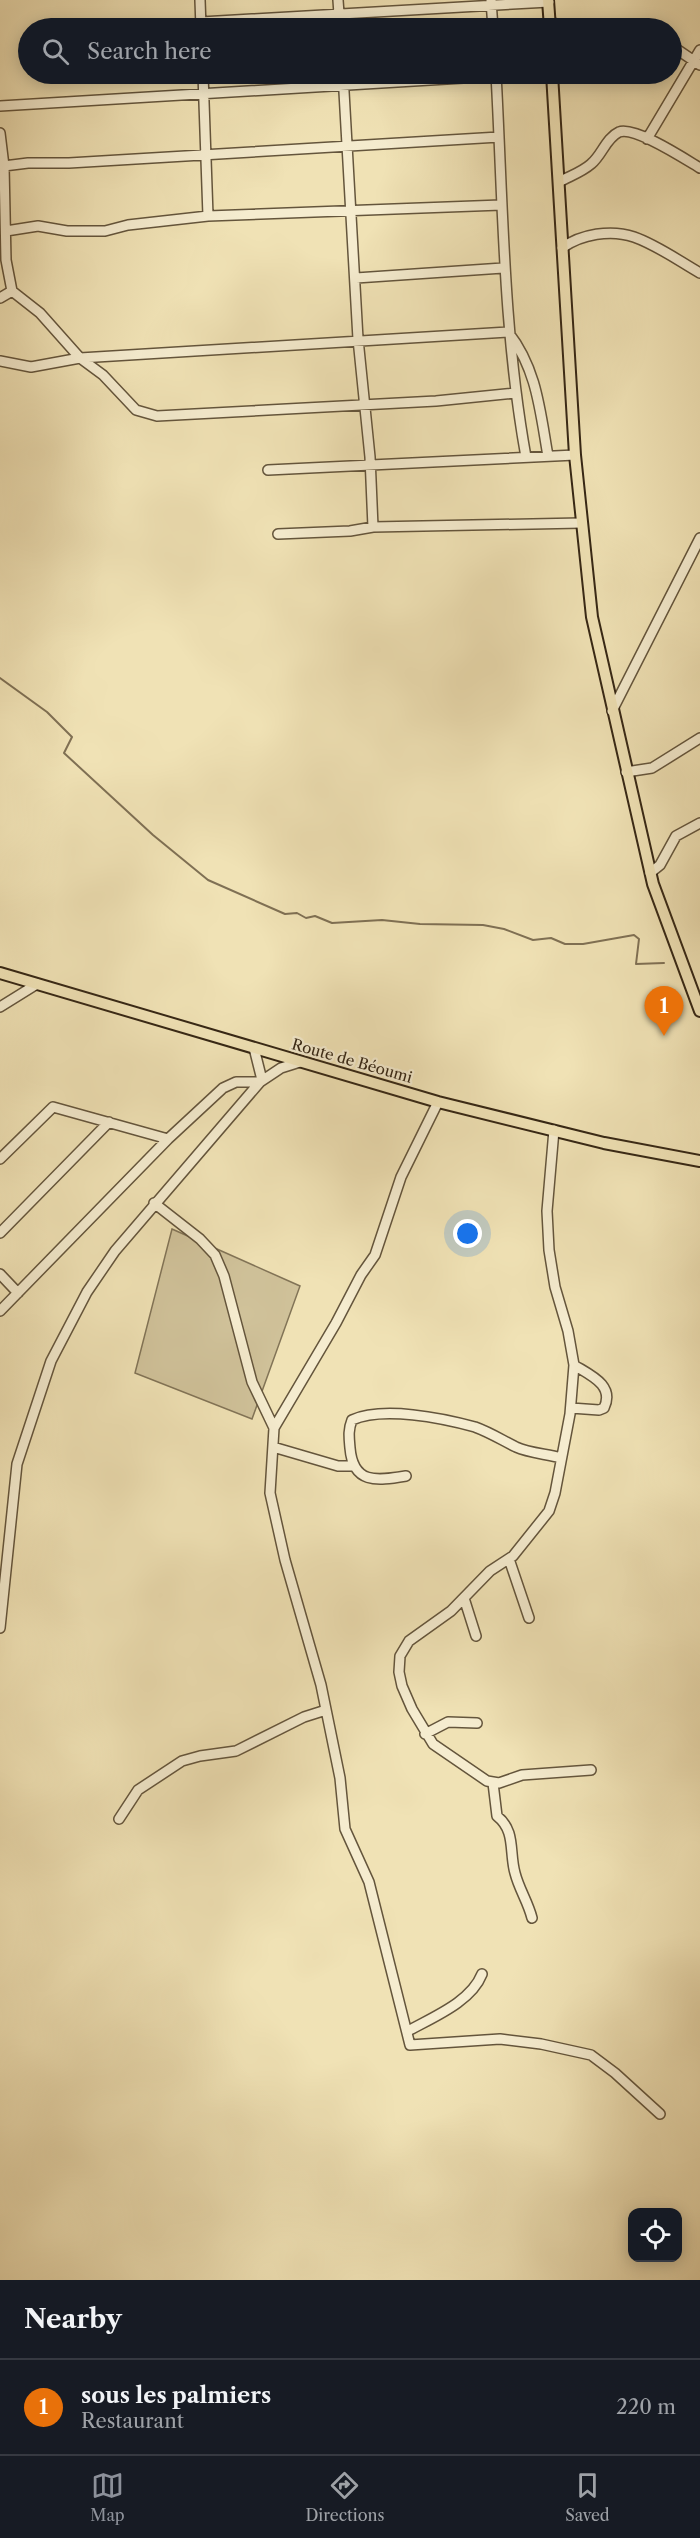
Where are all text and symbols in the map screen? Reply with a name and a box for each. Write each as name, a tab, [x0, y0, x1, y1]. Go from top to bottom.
search box	[18, 18, 682, 84]
icon: search	[39, 35, 72, 68]
text: Search here	[87, 38, 212, 65]
pin: 1	[644, 986, 684, 1036]
street label: Route de Béoumi	[290, 1034, 415, 1087]
your location	[453, 1219, 482, 1248]
map controls	[628, 2208, 682, 2262]
button: locate	[628, 2208, 682, 2262]
text: Nearby	[24, 2303, 122, 2335]
text: sous les palmiers	[81, 2382, 271, 2409]
text: 1	[39, 2395, 48, 2419]
text: 220 m	[616, 2395, 676, 2419]
text: Restaurant	[81, 2409, 184, 2433]
tab: Map	[90, 2469, 125, 2525]
tab: Directions	[305, 2469, 384, 2525]
tab: Saved	[565, 2469, 610, 2525]

